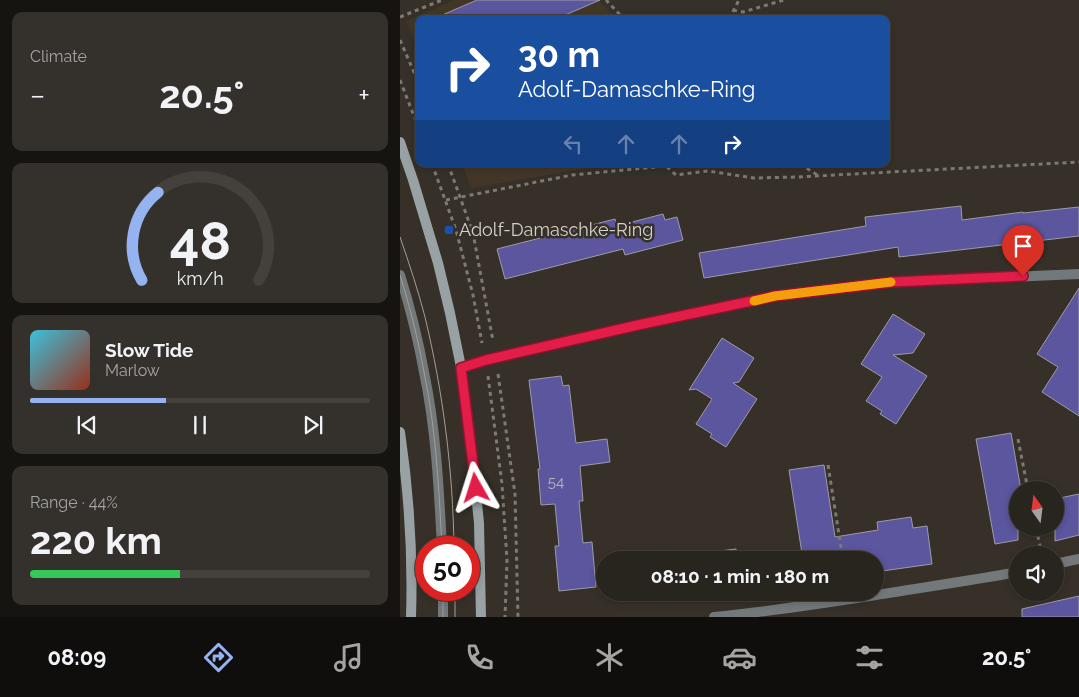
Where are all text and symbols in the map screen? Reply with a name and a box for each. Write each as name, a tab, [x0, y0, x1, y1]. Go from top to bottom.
text: 30 m	[518, 34, 600, 75]
icon: right	[435, 35, 500, 100]
text: Climate	[30, 47, 87, 66]
text: 20.5°	[159, 72, 244, 117]
text: Adolf-Damaschke-Ring	[518, 76, 755, 102]
text: −	[30, 79, 45, 112]
text: +	[358, 79, 370, 112]
icon: left	[559, 130, 587, 158]
icon: ahead	[612, 130, 640, 158]
icon: ahead	[665, 130, 693, 158]
icon: right	[718, 130, 746, 158]
text: 48	[169, 210, 231, 271]
place label: Adolf-Damaschke-Ring	[459, 219, 653, 240]
marker: Adolf-Damaschke-Ring	[443, 224, 455, 236]
pin	[1002, 225, 1044, 276]
icon: arrive	[1009, 232, 1037, 260]
text: km/h	[176, 268, 224, 289]
text: Slow Tide	[105, 339, 194, 361]
text: Marlow	[105, 361, 160, 380]
icon: previous	[73, 411, 101, 439]
icon: pause	[186, 411, 214, 439]
icon: next	[299, 411, 327, 439]
position arrow	[449, 461, 501, 513]
house number: 54	[548, 473, 564, 491]
north arrow	[1009, 481, 1064, 536]
map controls	[1009, 481, 1064, 601]
text: Range · 44%	[30, 493, 118, 512]
text: 220 km	[30, 518, 162, 563]
speed limit sign: 50	[415, 536, 480, 601]
button: sound	[1009, 546, 1064, 601]
text: 08:10 · 1 min · 180 m	[651, 565, 829, 587]
icon: directions	[201, 640, 236, 675]
icon: music	[331, 640, 366, 675]
icon: phone	[462, 640, 497, 675]
icon: climate	[592, 640, 627, 675]
icon: car	[722, 640, 757, 675]
icon: filters	[852, 640, 887, 675]
text: 08:09	[48, 644, 106, 670]
text: 20.5°	[982, 644, 1031, 670]

